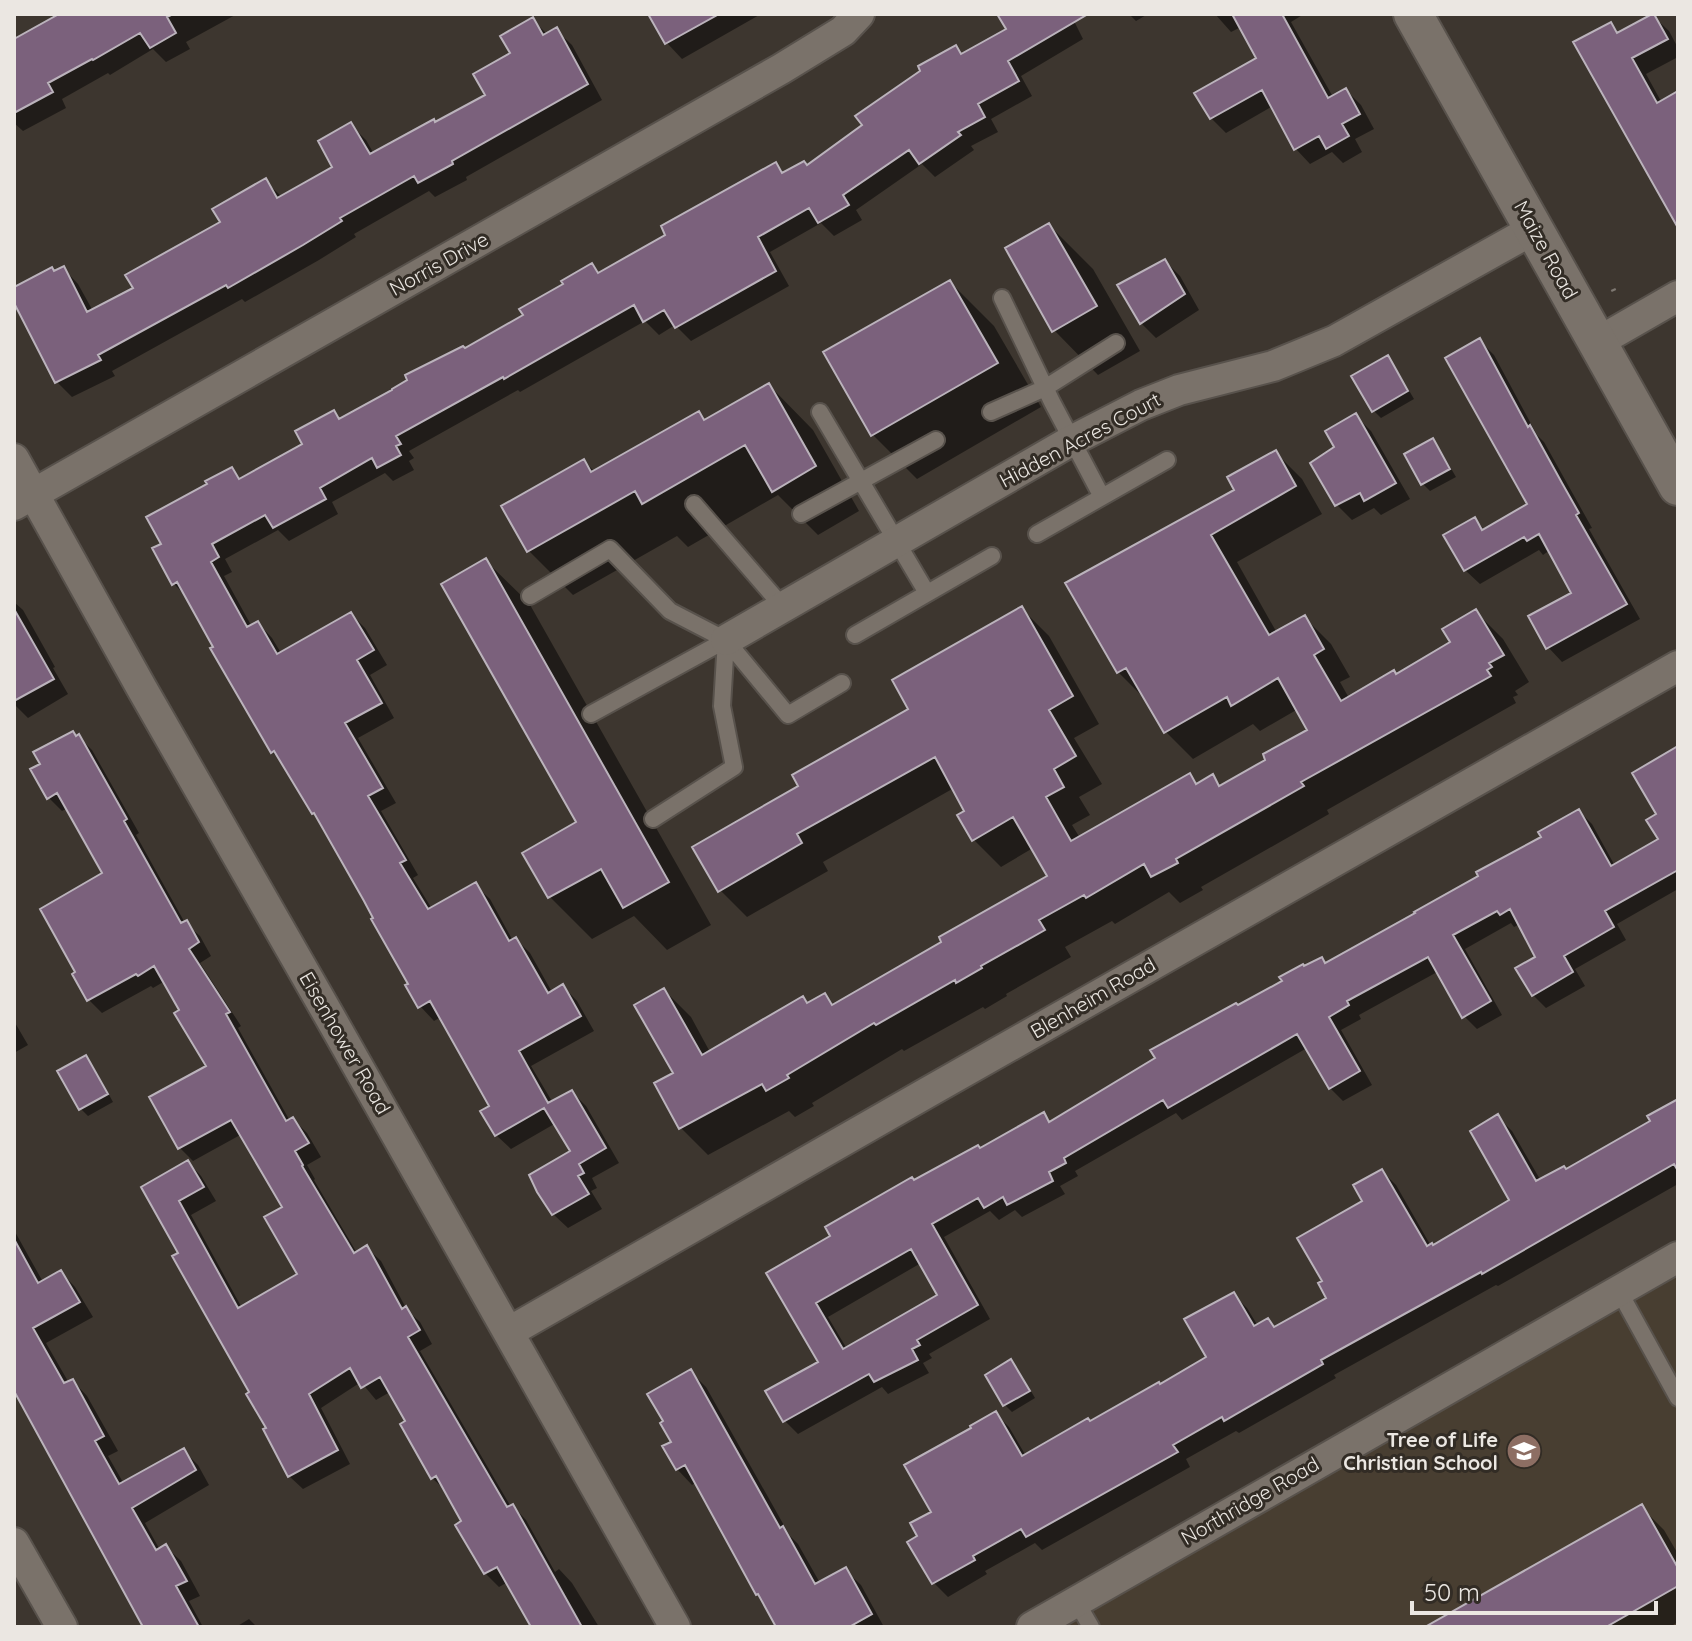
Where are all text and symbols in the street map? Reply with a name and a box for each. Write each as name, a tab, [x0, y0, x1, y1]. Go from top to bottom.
street label: Maize Road	[1509, 196, 1584, 303]
street label: Norris Drive	[385, 226, 493, 301]
street label: Hidden Acres Court	[995, 386, 1165, 493]
street label: Blenheim Road	[1026, 952, 1160, 1044]
street label: Eisenhower Road	[294, 967, 396, 1118]
place label: Tree of Life Christian School	[1343, 1427, 1498, 1475]
school or university icon: Tree of Life Christian School	[1505, 1432, 1543, 1470]
street label: Northridge Road	[1176, 1451, 1323, 1550]
scale bar	[1412, 1565, 1656, 1615]
text: 50 m	[1424, 1577, 1480, 1607]

